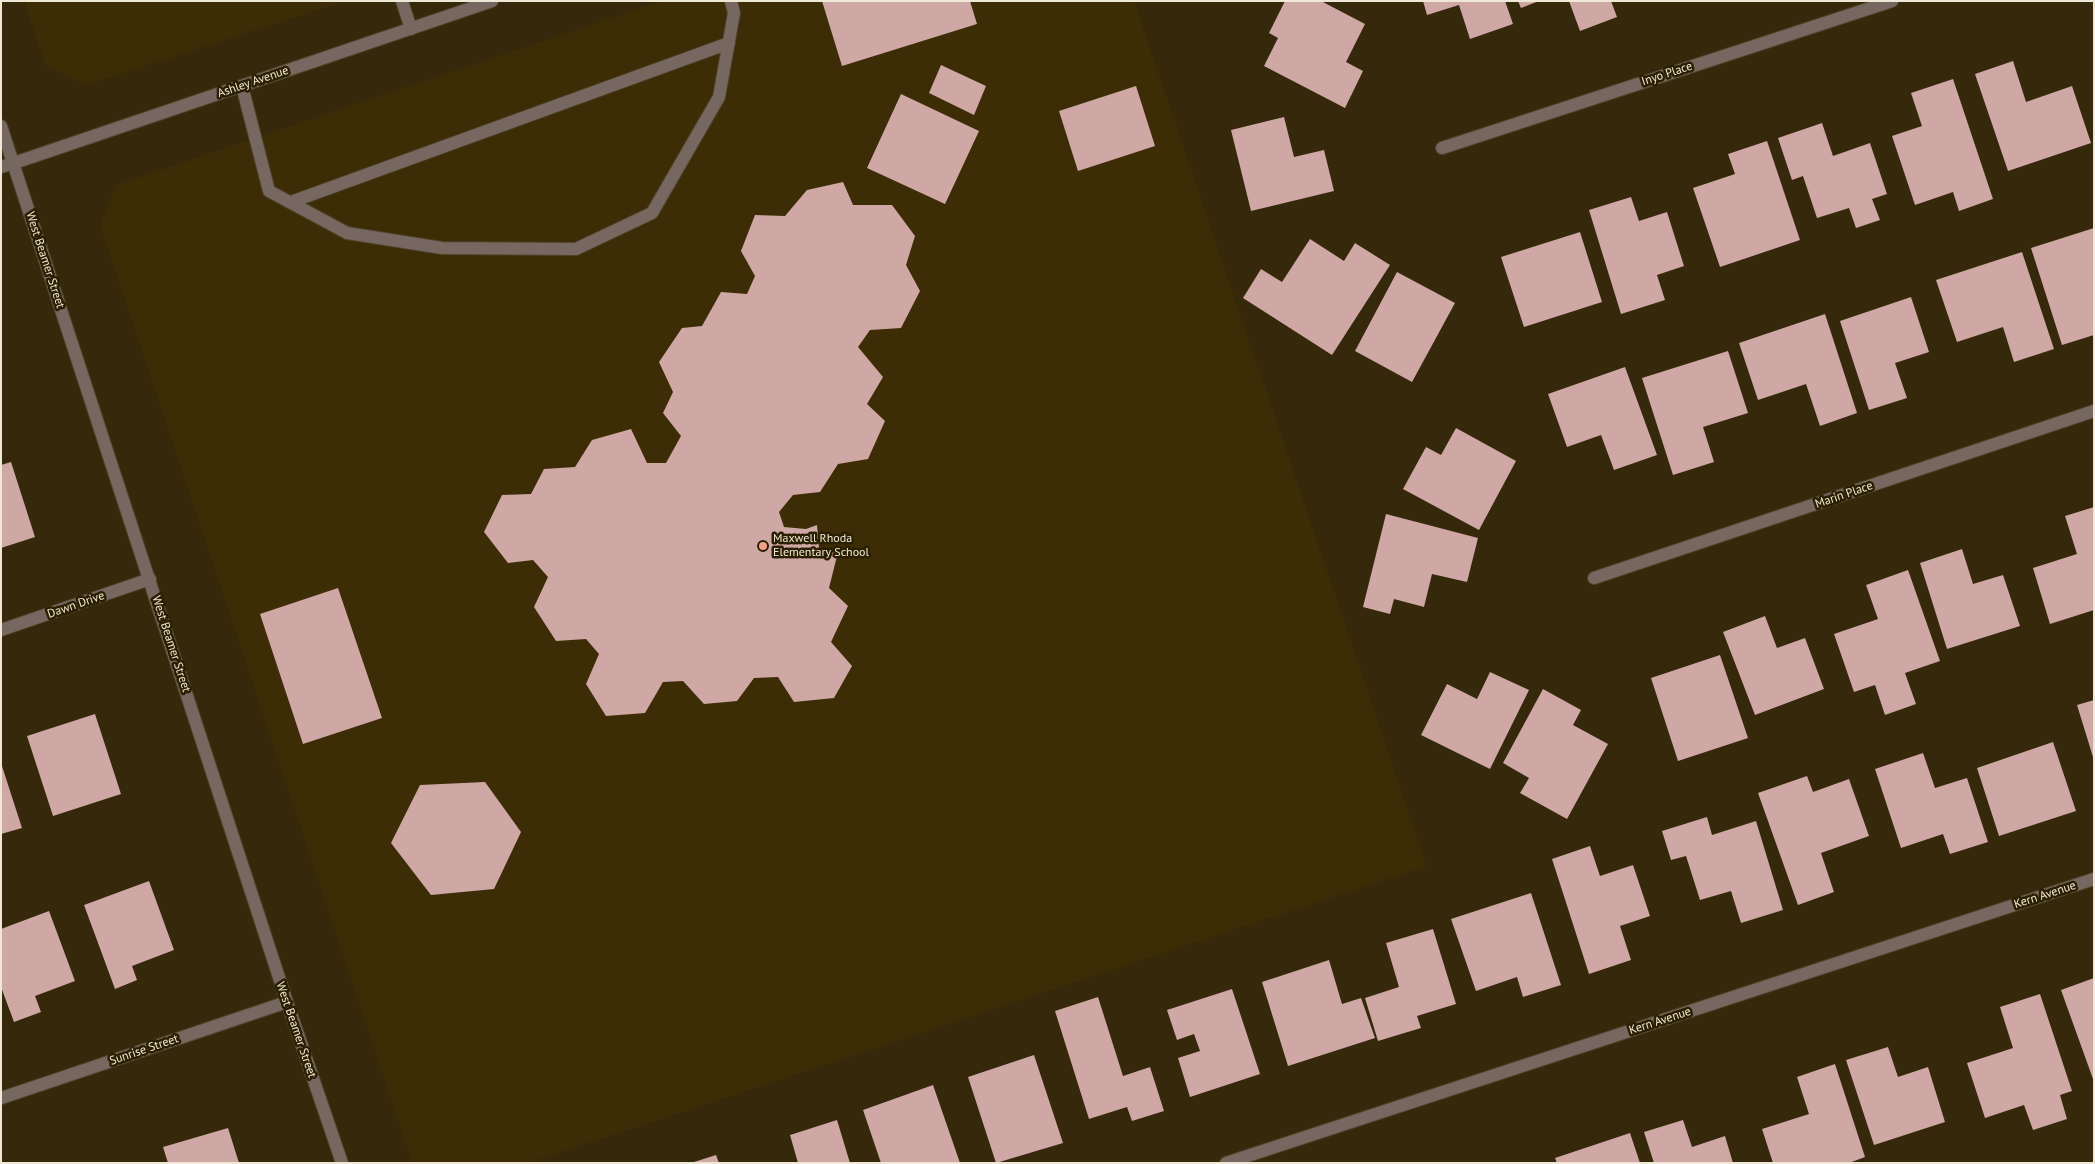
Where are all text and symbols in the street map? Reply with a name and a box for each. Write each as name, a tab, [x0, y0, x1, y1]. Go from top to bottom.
street label: Inyo Place	[1640, 59, 1694, 89]
street label: Ashley Avenue	[216, 63, 290, 101]
street label: West Beamer Street	[23, 210, 67, 310]
street label: Marin Place	[1813, 478, 1875, 512]
place label: Maxwell Rhoda Elementary School	[773, 532, 869, 560]
marker: Maxwell Rhoda Elementary School	[757, 540, 769, 552]
street label: Dawn Drive	[46, 589, 106, 621]
street label: West Beamer Street	[149, 594, 193, 694]
street label: Kern Avenue	[2012, 878, 2078, 912]
street label: West Beamer Street	[273, 980, 319, 1080]
street label: Kern Avenue	[1627, 1004, 1693, 1038]
street label: Sunrise Street	[108, 1032, 180, 1068]

